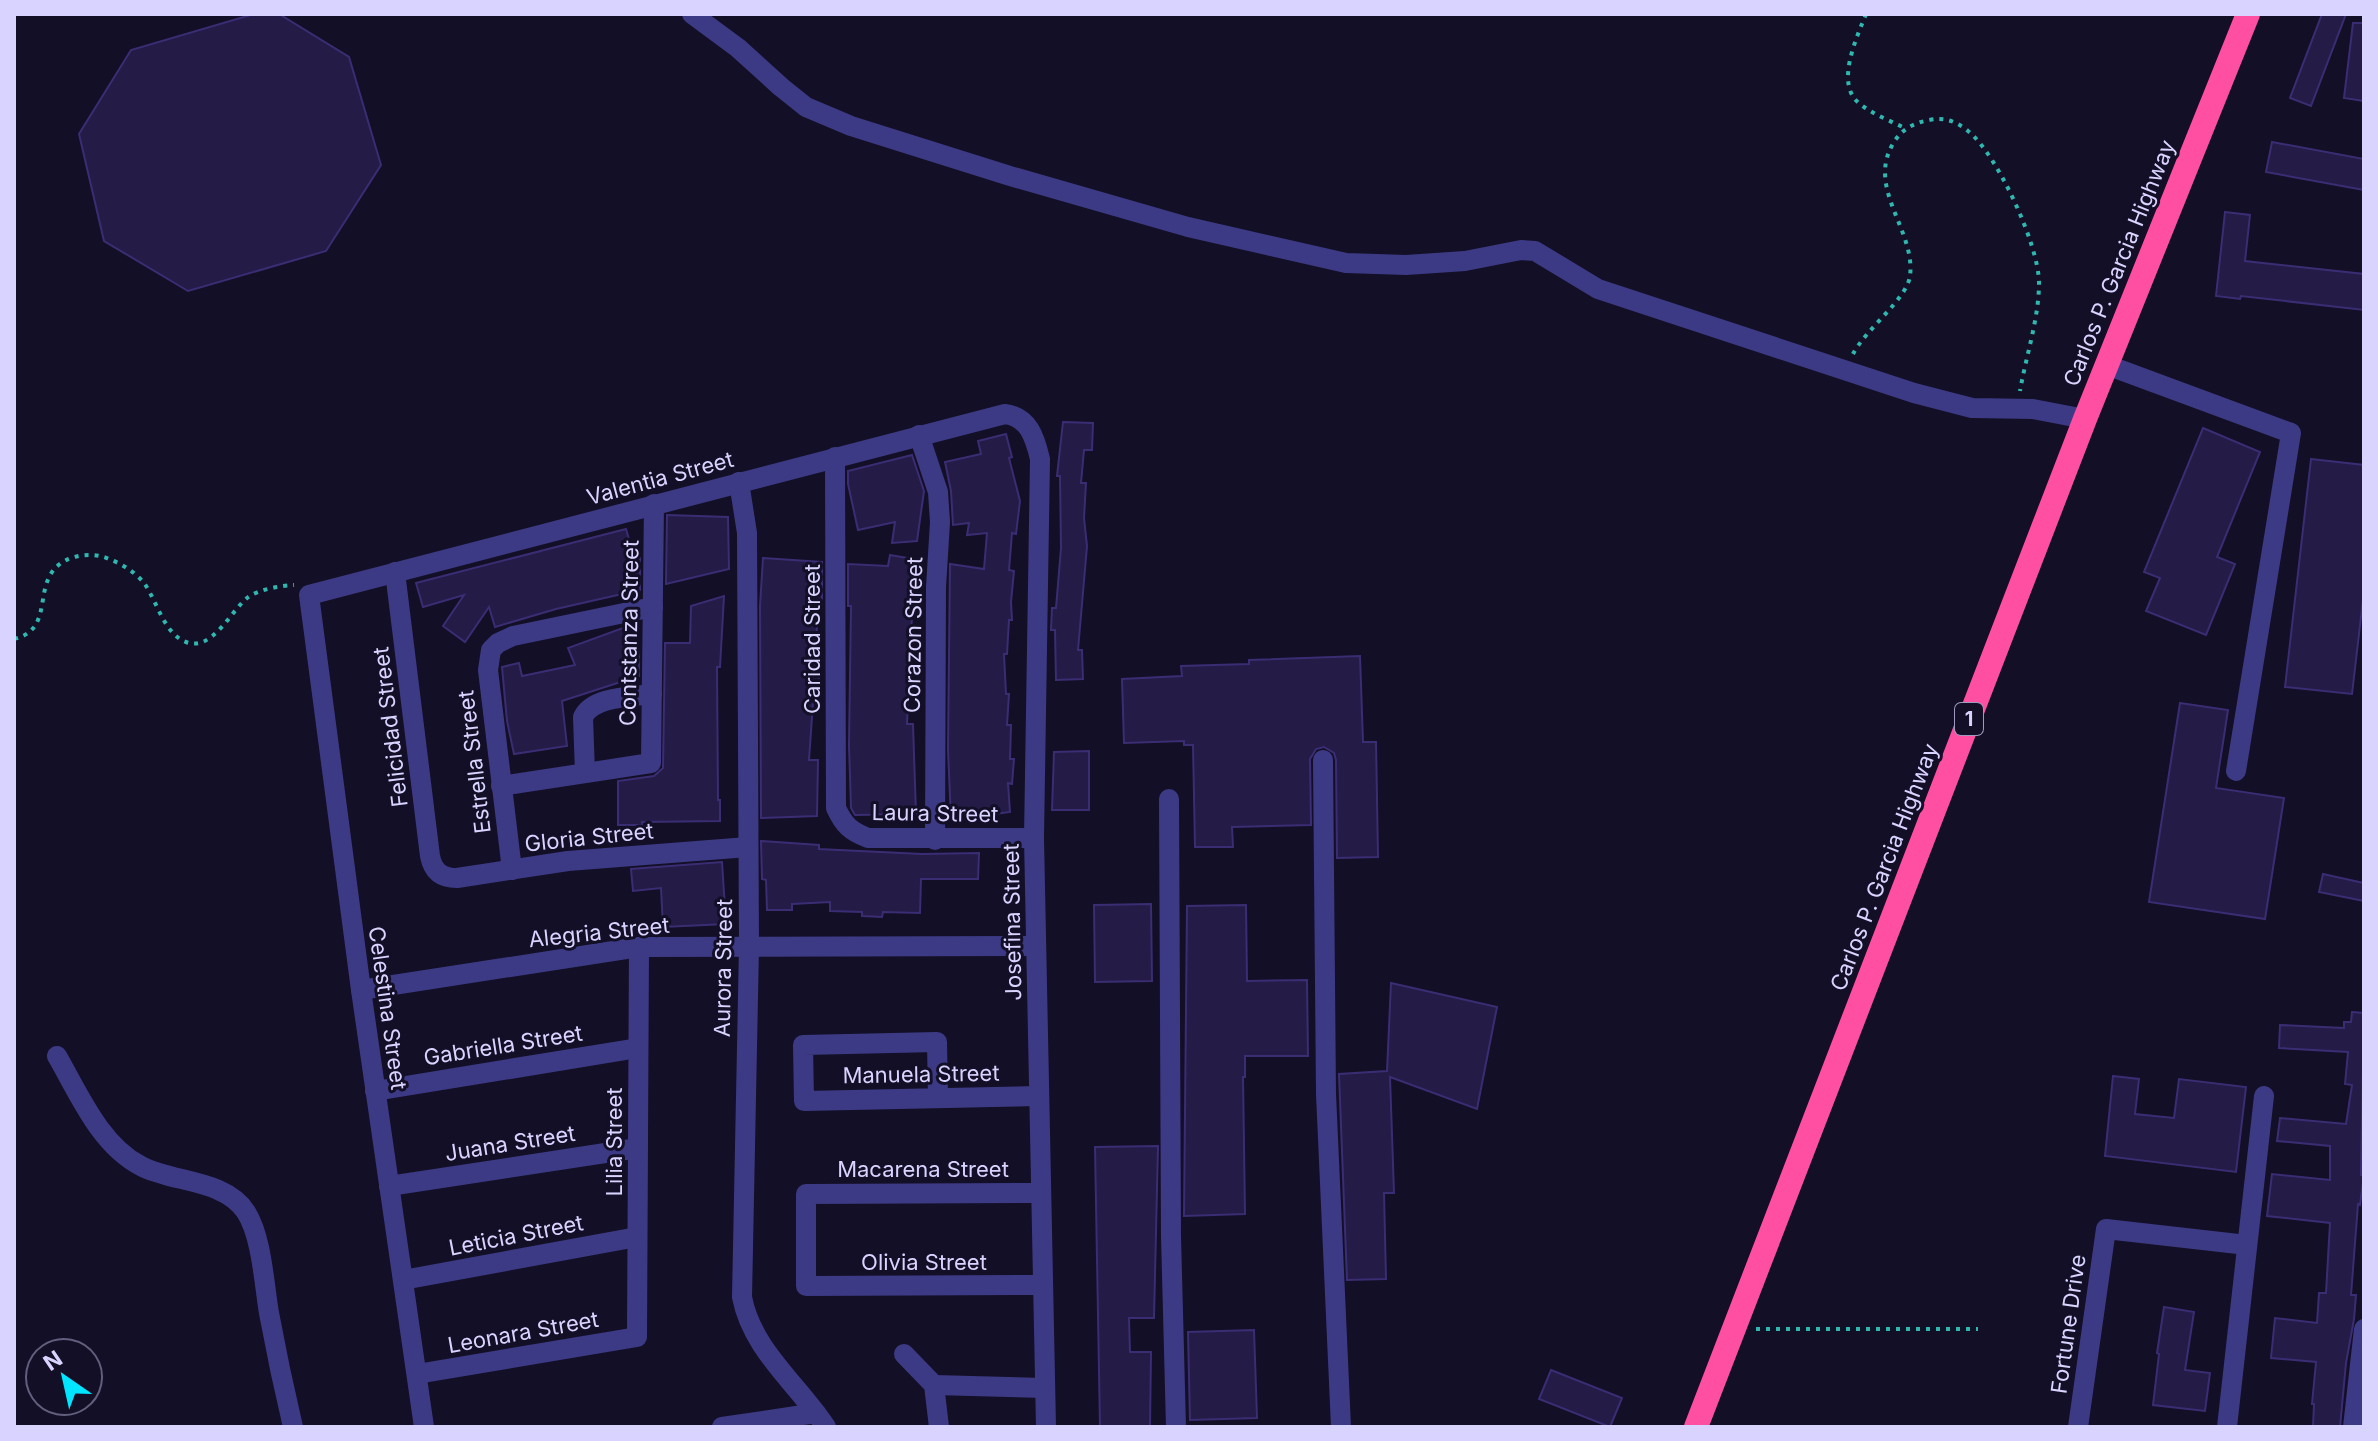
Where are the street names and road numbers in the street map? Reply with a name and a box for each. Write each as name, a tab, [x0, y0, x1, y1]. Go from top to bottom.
street label: Carlos P. Garcia Highway	[2058, 136, 2180, 390]
street label: Valentia Street	[584, 446, 736, 510]
street label: Contstanza Street	[614, 540, 644, 726]
street label: Corazon Street	[899, 557, 927, 713]
street label: Caridad Street	[799, 564, 825, 714]
street label: Felicidad Street	[367, 645, 413, 809]
street label: Estrella Street	[452, 689, 496, 835]
road number: 1	[1955, 703, 1983, 735]
street label: Carlos P. Garcia Highway	[1825, 740, 1943, 994]
street label: Laura Street	[871, 799, 999, 827]
street label: Gloria Street	[523, 817, 655, 857]
street label: Josefina Street	[998, 843, 1026, 1001]
street label: Aurora Street	[709, 899, 737, 1037]
street label: Alegria Street	[527, 912, 671, 952]
street label: Celestina Street	[364, 925, 412, 1091]
street label: Gabriella Street	[422, 1020, 584, 1070]
street label: Manuela Street	[842, 1060, 1000, 1088]
street label: Lilia Street	[601, 1087, 627, 1197]
street label: Juana Street	[443, 1120, 577, 1166]
street label: Macarena Street	[837, 1156, 1009, 1182]
street label: Leticia Street	[447, 1209, 585, 1261]
street label: Olivia Street	[861, 1249, 987, 1275]
street label: Fortune Drive	[2045, 1253, 2091, 1395]
street label: Leonara Street	[446, 1306, 600, 1358]

